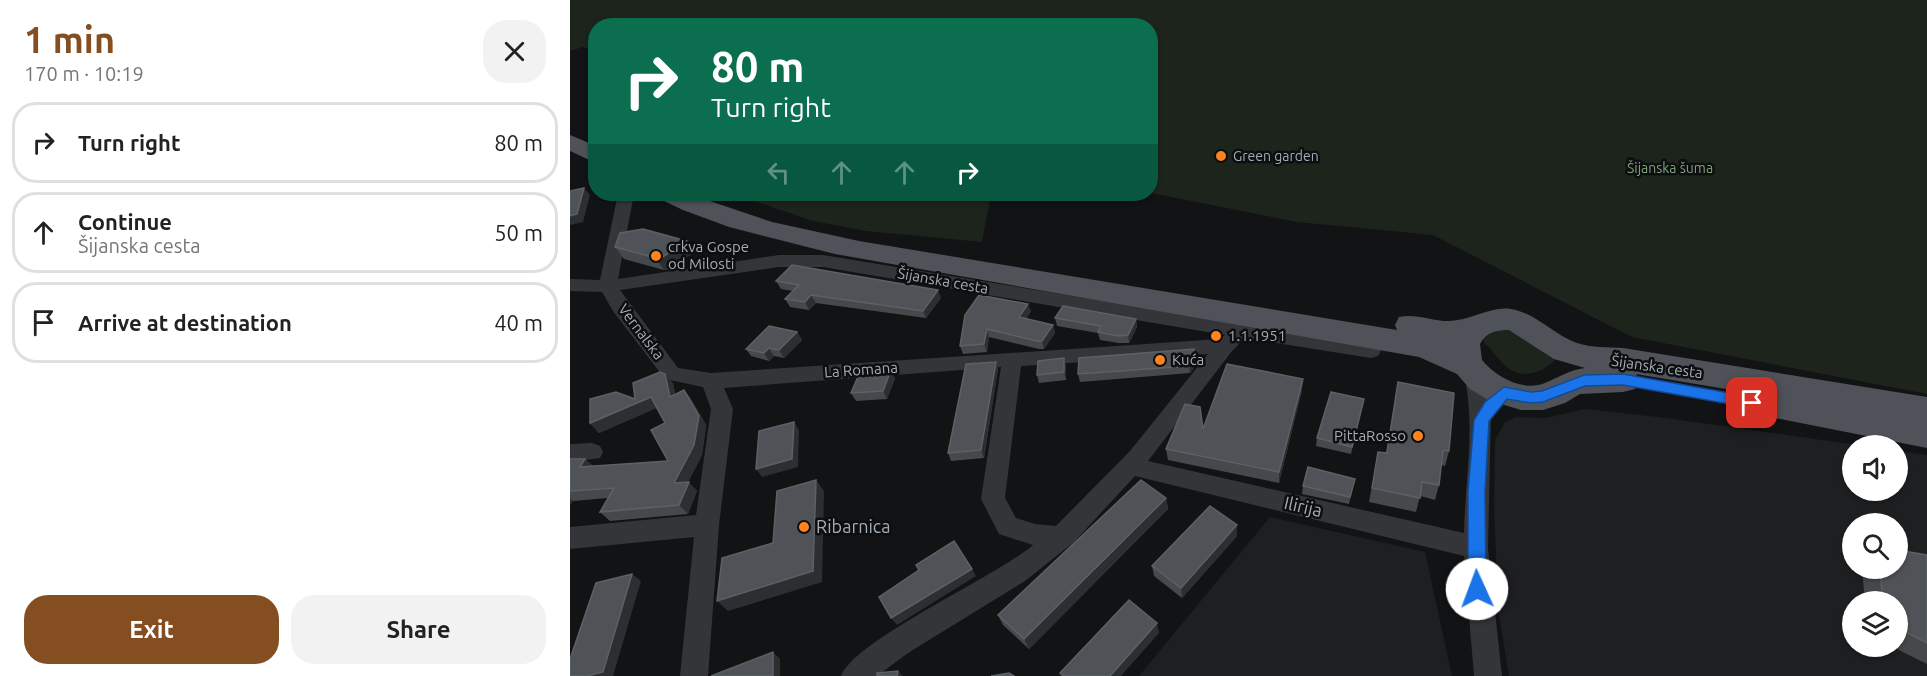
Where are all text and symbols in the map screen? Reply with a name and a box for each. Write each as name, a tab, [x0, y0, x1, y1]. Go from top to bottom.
text: 1 min	[24, 19, 115, 60]
button: close	[483, 20, 546, 83]
icon: right	[612, 42, 690, 120]
text: 80 m	[711, 43, 805, 90]
text: 170 m · 10:19	[24, 62, 144, 85]
text: Turn right	[711, 92, 831, 122]
icon: right	[27, 126, 60, 159]
text: Turn right	[78, 130, 180, 155]
text: 80 m	[494, 130, 543, 155]
place label: Green garden	[1233, 148, 1319, 164]
marker: Green garden	[1214, 149, 1228, 163]
icon: left	[762, 156, 795, 189]
icon: ahead	[825, 156, 858, 189]
icon: ahead	[888, 156, 921, 189]
icon: right	[951, 156, 984, 189]
park label: Šijanska šuma	[1627, 159, 1713, 176]
text: Continue	[78, 209, 172, 234]
icon: ahead	[27, 216, 60, 249]
text: 50 m	[494, 220, 543, 245]
text: Šijanska cesta	[78, 234, 201, 257]
place label: crkva Gospe od Milosti	[668, 238, 749, 272]
marker: crkva Gospe od Milosti	[649, 249, 663, 263]
street label: Šijanska cesta	[896, 264, 990, 297]
street label: Vernalska	[615, 301, 668, 363]
icon: arrive	[27, 306, 60, 339]
text: Arrive at destination	[78, 310, 292, 335]
text: 40 m	[494, 310, 543, 335]
place label: 1.1.1951	[1228, 327, 1286, 344]
marker: 1.1.1951	[1209, 329, 1223, 343]
place label: Kuća	[1172, 351, 1204, 368]
street label: Šijanska cesta	[1610, 352, 1704, 381]
marker: Kuća	[1153, 353, 1167, 367]
street label: La Romana	[824, 358, 898, 381]
pin	[1726, 377, 1777, 428]
icon: arrive	[1735, 386, 1768, 419]
place label: PittaRosso	[1334, 427, 1406, 444]
marker: PittaRosso	[1411, 429, 1425, 443]
map controls	[1842, 435, 1908, 657]
button: sound	[1842, 435, 1908, 501]
street label: Ilirija	[1282, 492, 1324, 520]
button: search	[1842, 513, 1908, 579]
place label: Ribarnica	[816, 516, 890, 536]
marker: Ribarnica	[797, 520, 811, 534]
position arrow	[1445, 557, 1509, 621]
button: layers	[1842, 591, 1908, 657]
button: Exit	[24, 595, 279, 664]
button: Share	[291, 595, 546, 664]

